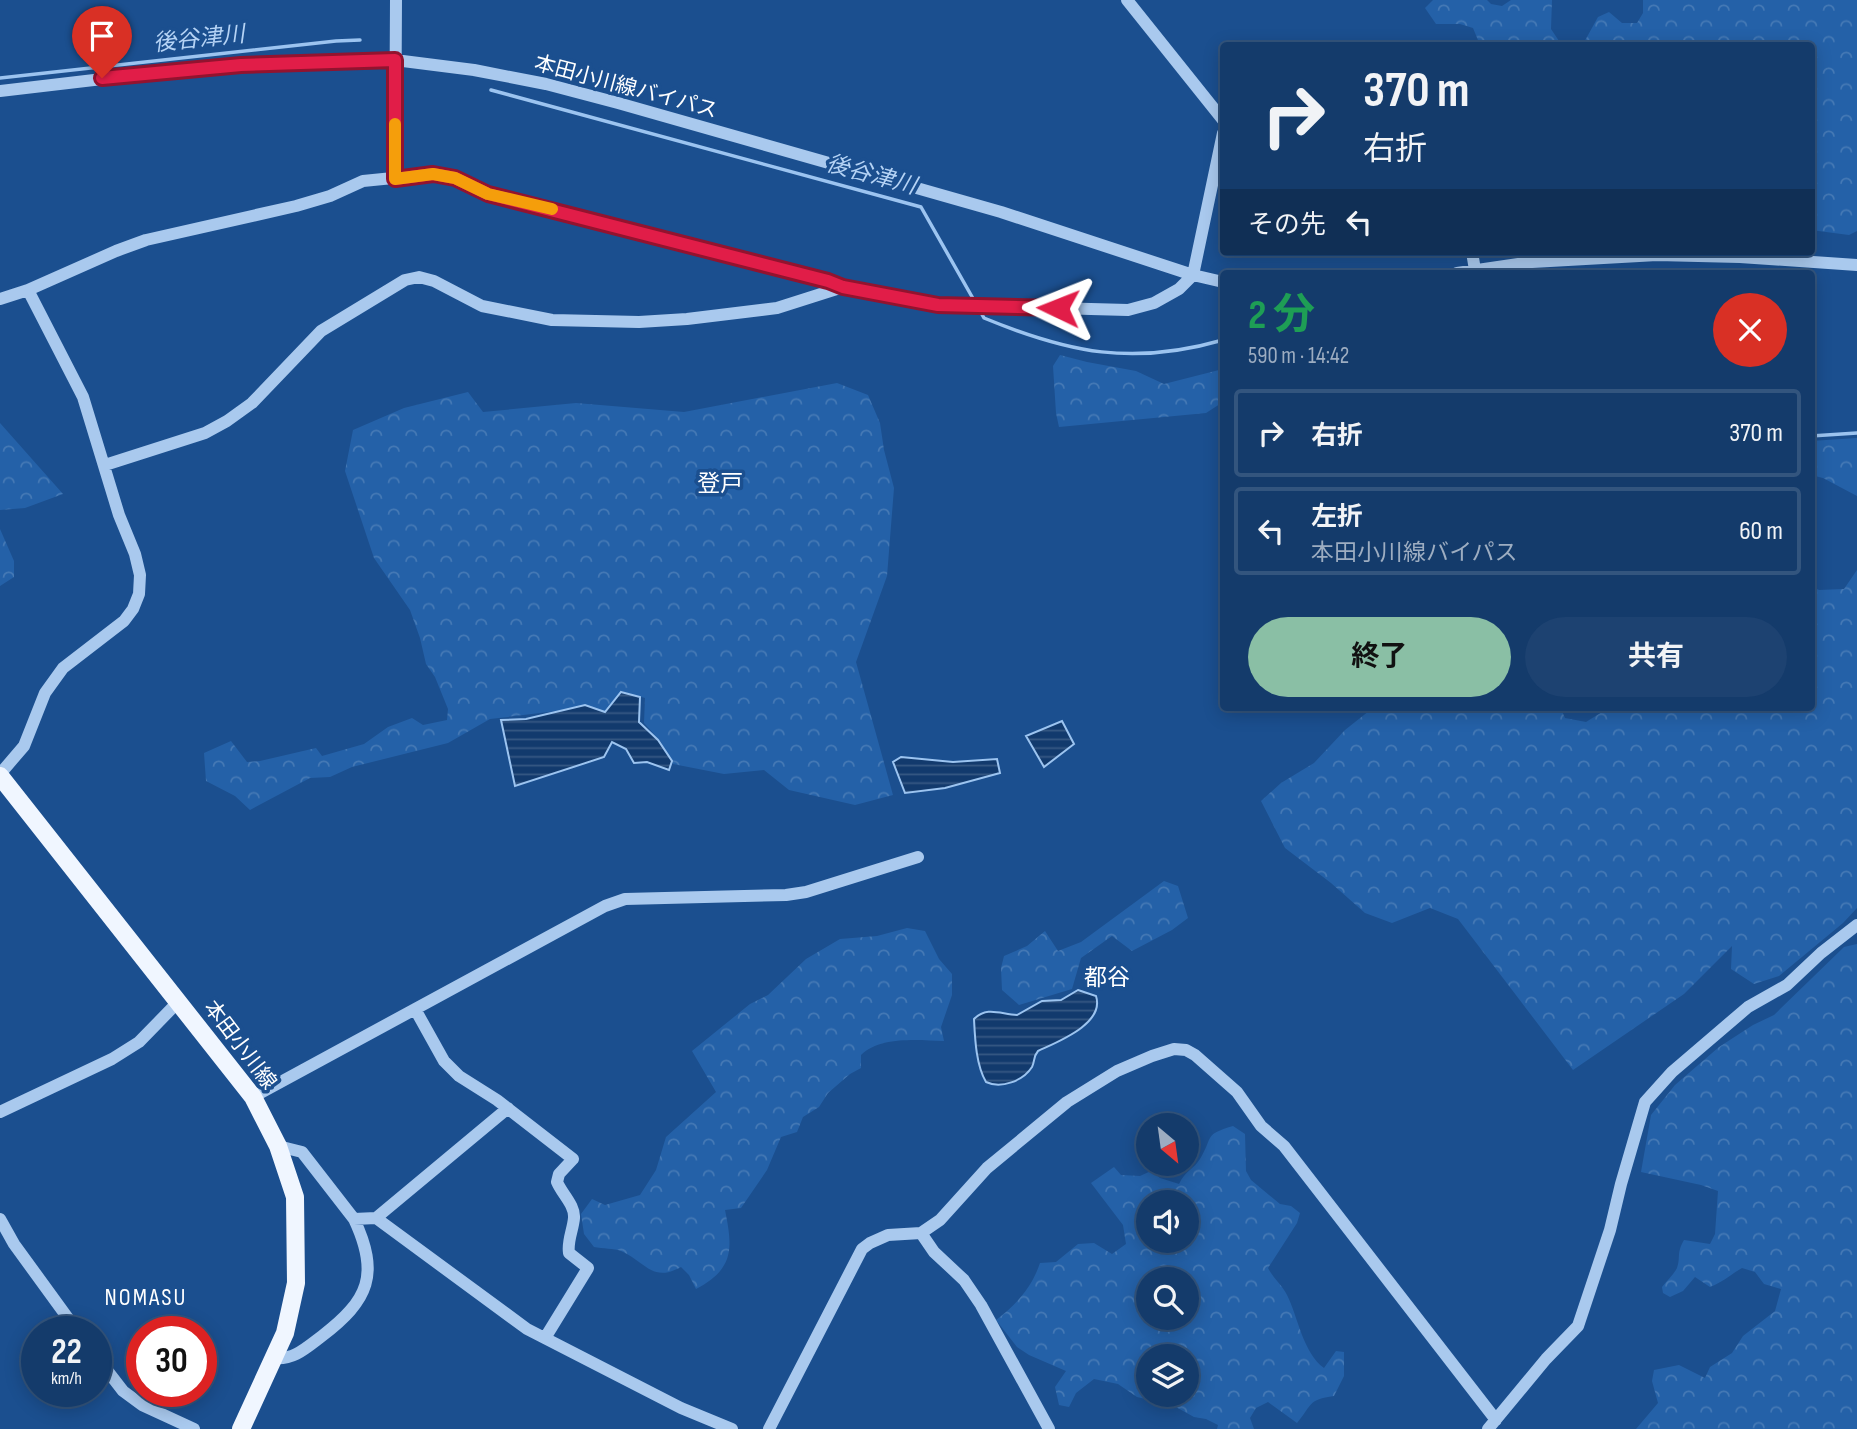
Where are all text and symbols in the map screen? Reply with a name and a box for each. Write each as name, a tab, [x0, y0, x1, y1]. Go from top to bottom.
pin	[72, 6, 132, 78]
icon: arrive	[83, 17, 121, 55]
water label: 後谷津川	[152, 20, 249, 58]
street label: 本田小川線バイパス	[532, 51, 720, 123]
text: 370 m	[1363, 62, 1470, 121]
icon: right	[1248, 70, 1339, 161]
text: 右折	[1363, 130, 1427, 169]
water label: 後谷津川	[823, 150, 922, 201]
icon: left	[1340, 203, 1378, 241]
text: その先	[1248, 210, 1326, 241]
position arrow	[1021, 271, 1095, 345]
text: 2 分	[1248, 290, 1315, 341]
button: close	[1713, 293, 1787, 367]
text: 590 m · 14:42	[1248, 342, 1349, 370]
icon: right	[1252, 414, 1290, 452]
text: 370 m	[1729, 418, 1783, 449]
text: 右折	[1311, 421, 1363, 452]
district label: 登戸	[697, 470, 743, 498]
text: 左折	[1311, 502, 1363, 533]
icon: left	[1252, 512, 1290, 550]
text: 60 m	[1739, 516, 1783, 547]
text: 本田小川線バイパス	[1311, 539, 1518, 567]
button: 終了	[1248, 617, 1511, 697]
button: 共有	[1525, 617, 1787, 697]
district label: 都谷	[1084, 964, 1130, 992]
street label: 本田小川線	[198, 996, 282, 1094]
north arrow	[1136, 1113, 1199, 1176]
map controls	[1136, 1113, 1199, 1407]
button: sound	[1136, 1190, 1199, 1253]
button: search	[1136, 1267, 1199, 1330]
district label: NOMASU	[105, 1283, 187, 1312]
speed limit sign: 30	[126, 1316, 217, 1407]
text: 22	[51, 1331, 82, 1374]
button: layers	[1136, 1344, 1199, 1407]
text: km/h	[51, 1368, 82, 1389]

